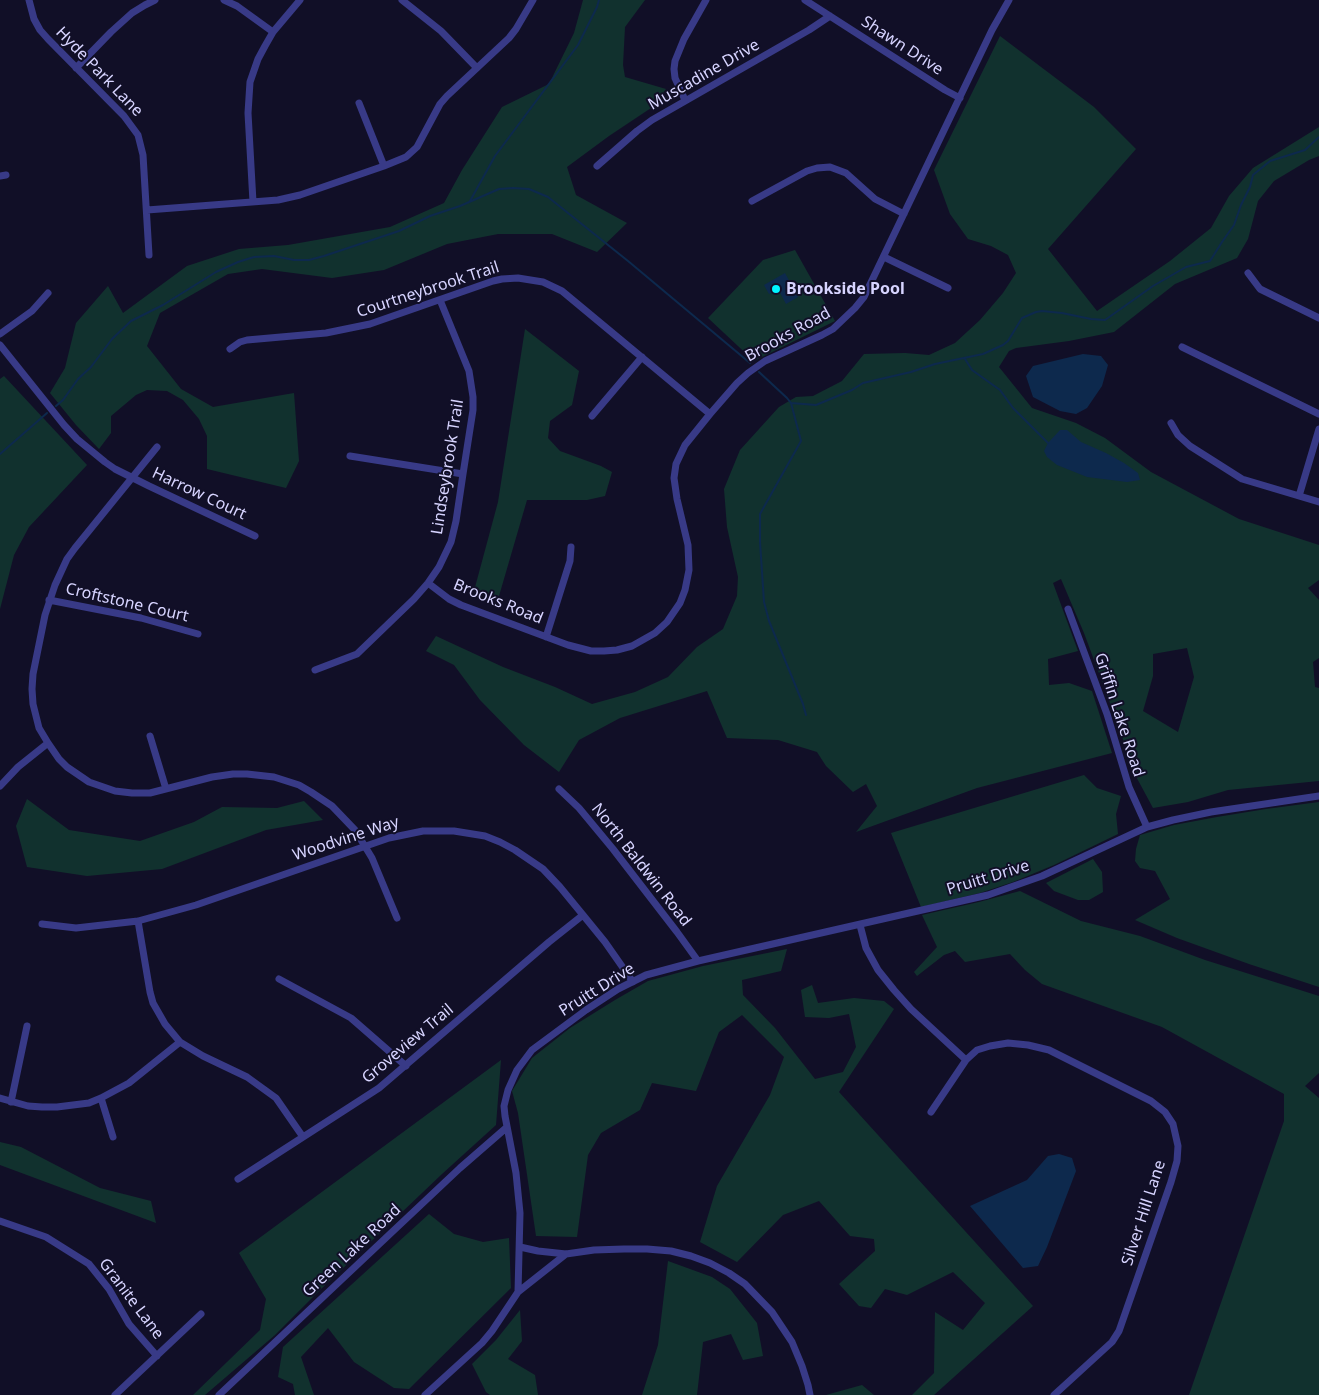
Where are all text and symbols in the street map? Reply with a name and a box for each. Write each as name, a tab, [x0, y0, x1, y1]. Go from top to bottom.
street label: Shawn Drive	[857, 12, 947, 80]
street label: Hyde Park Lane	[51, 23, 147, 121]
street label: Muscadine Drive	[645, 35, 763, 115]
street label: Courtneybrook Trail	[354, 258, 502, 322]
place label: Brookside Pool	[786, 279, 905, 299]
marker: Brookside Pool	[770, 283, 782, 295]
street label: Brooks Road	[742, 304, 834, 366]
street label: Lindseybrook Trail	[428, 398, 468, 536]
street label: Harrow Court	[149, 464, 249, 524]
street label: Brooks Road	[450, 575, 546, 629]
street label: Croftstone Court	[64, 580, 190, 626]
street label: Griffin Lake Road	[1090, 651, 1148, 779]
street label: North Baldwin Road	[587, 800, 695, 930]
street label: Woodvine Way	[290, 813, 402, 865]
street label: Pruitt Drive	[944, 856, 1032, 900]
street label: Pruitt Drive	[556, 959, 638, 1021]
street label: Groveview Trail	[358, 1000, 458, 1088]
street label: Silver Hill Lane	[1118, 1158, 1170, 1268]
street label: Green Lake Road	[299, 1200, 405, 1302]
street label: Granite Lane	[94, 1255, 168, 1343]

